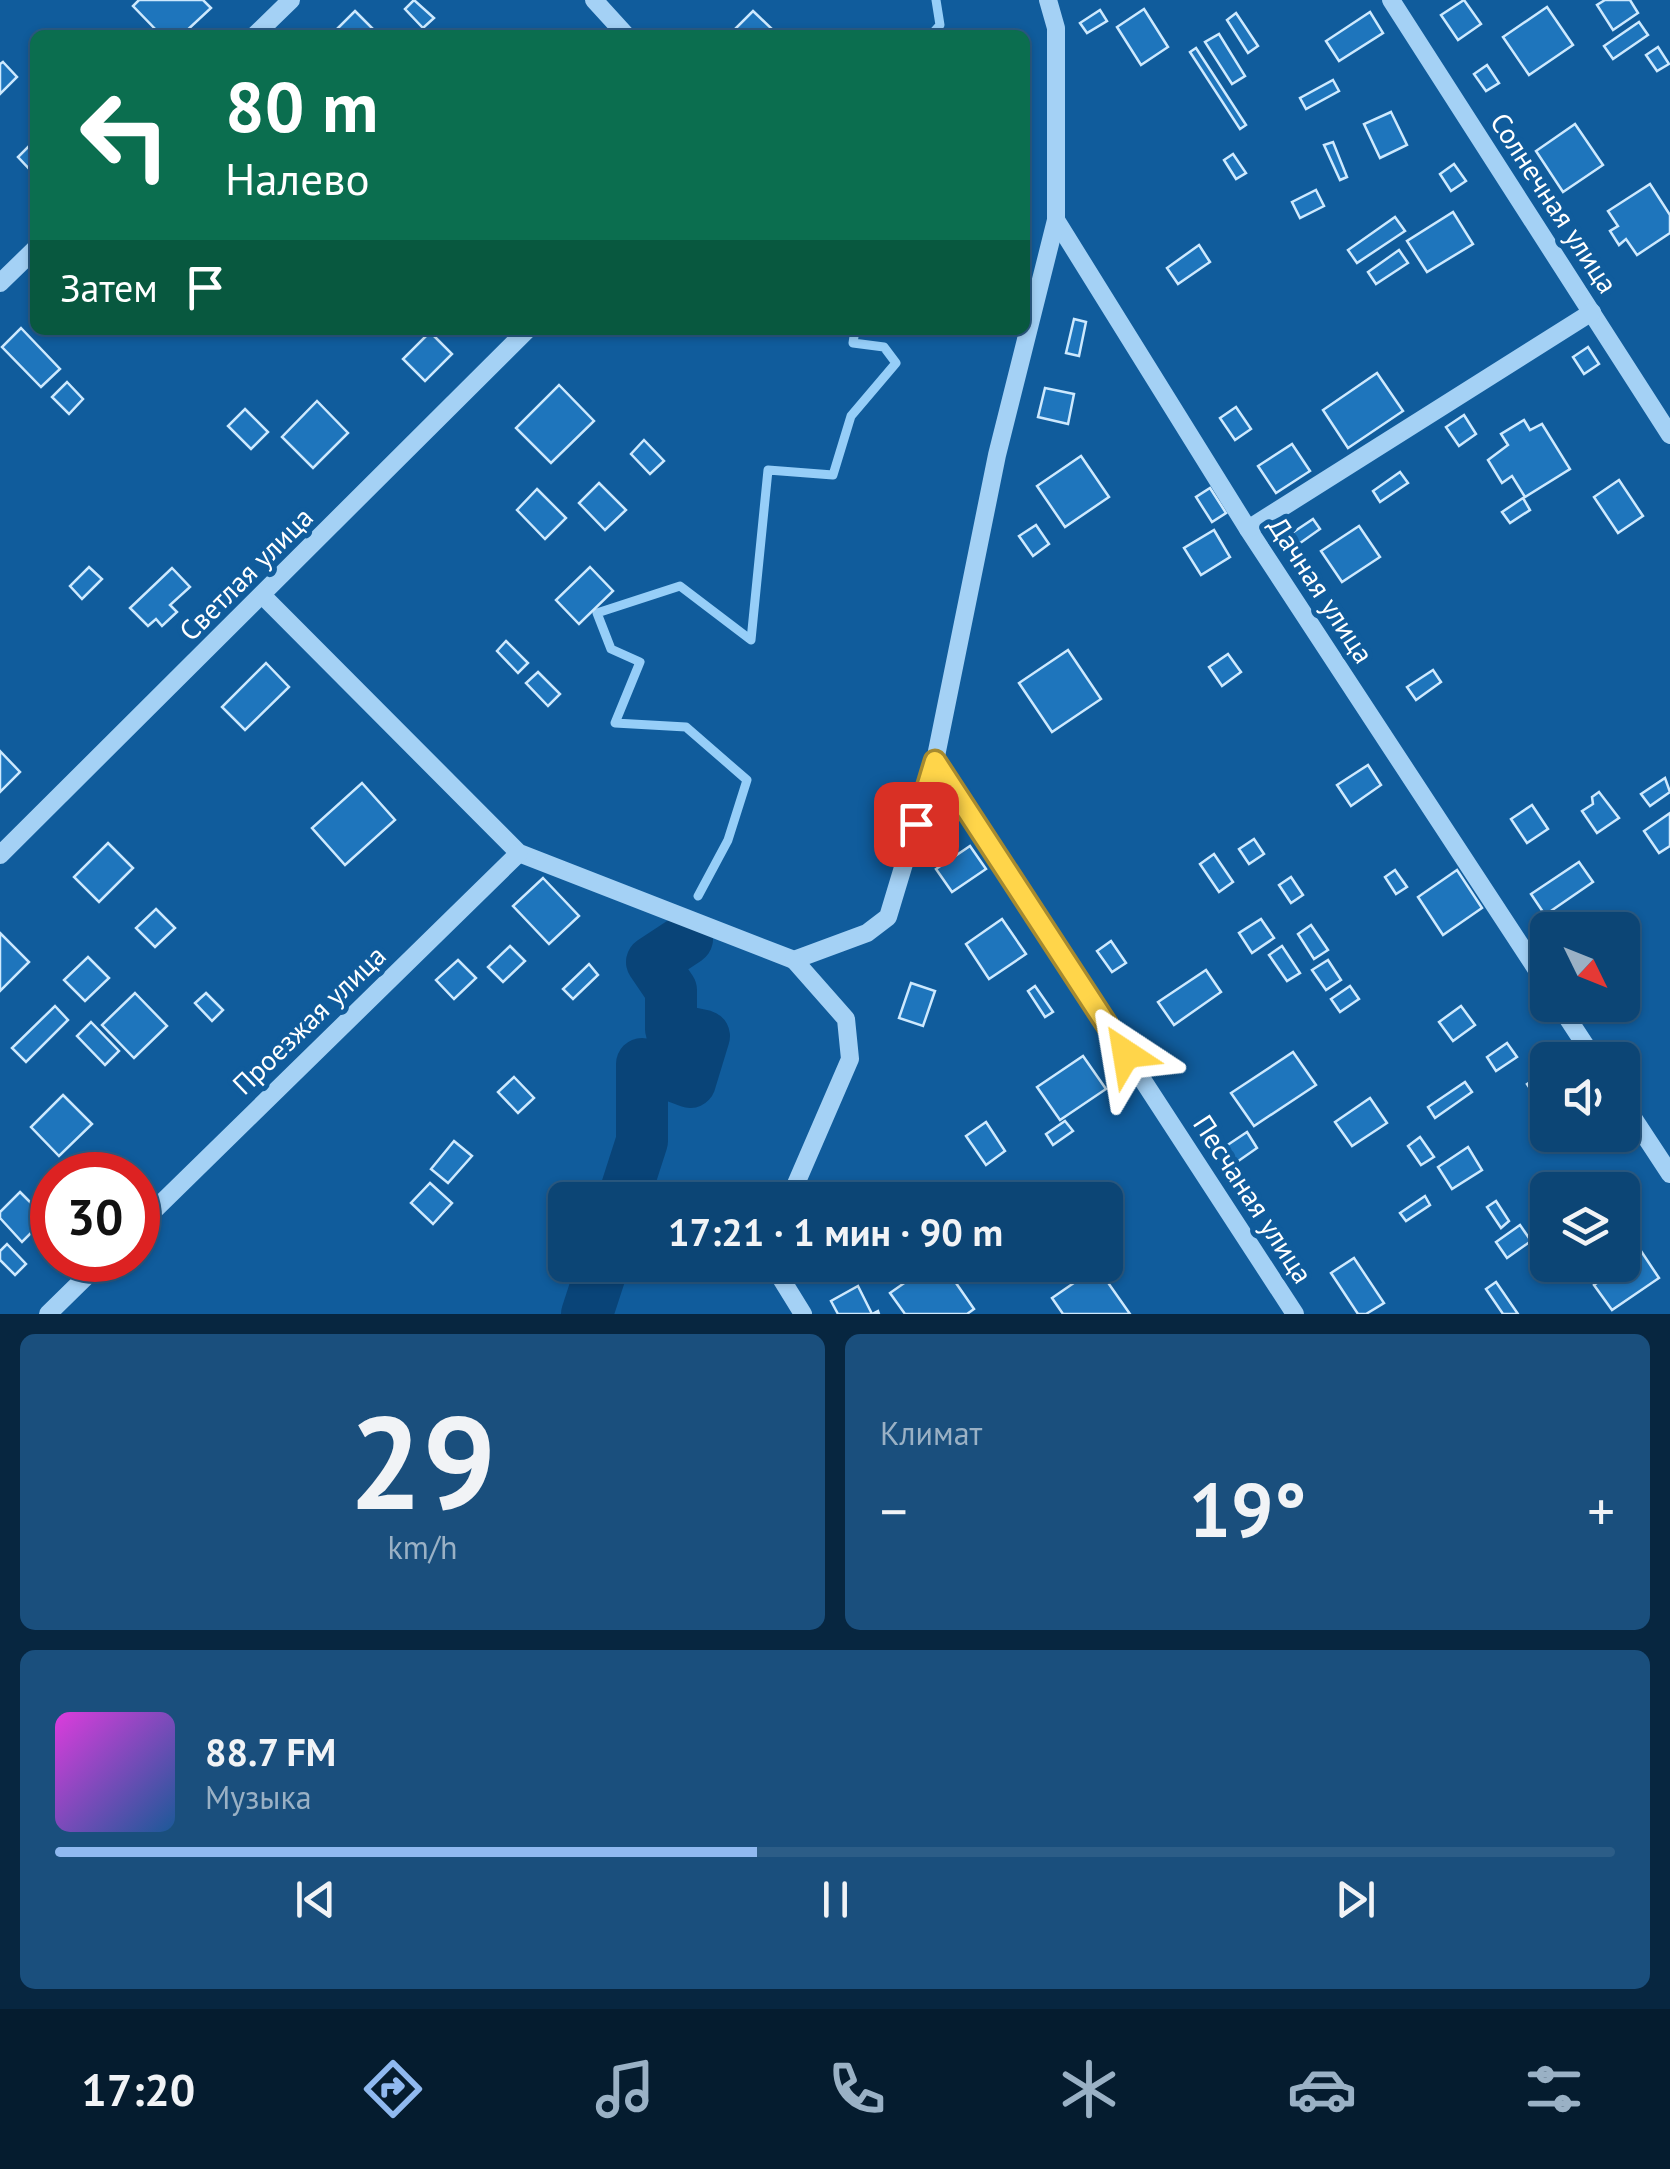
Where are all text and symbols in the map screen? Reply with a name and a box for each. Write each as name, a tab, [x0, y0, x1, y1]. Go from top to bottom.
text: 80 m	[225, 61, 378, 151]
icon: left	[60, 70, 190, 200]
street label: Солнечная улица	[1482, 105, 1627, 300]
text: Налево	[225, 149, 370, 207]
icon: arrive	[178, 260, 233, 315]
text: Затем	[60, 263, 158, 312]
street label: Светлая улица	[171, 499, 321, 649]
street label: Дачная улица	[1260, 509, 1383, 670]
pin	[874, 782, 959, 867]
icon: arrive	[889, 797, 944, 852]
north arrow	[1530, 912, 1640, 1022]
map controls	[1530, 912, 1640, 1282]
street label: Проезжая улица	[224, 937, 393, 1102]
position arrow	[1074, 1002, 1178, 1106]
button: sound	[1530, 1042, 1640, 1152]
street label: Песчаная улица	[1185, 1107, 1322, 1290]
speed limit sign: 30	[30, 1152, 160, 1282]
button: layers	[1530, 1172, 1640, 1282]
text: 17:21 · 1 мин · 90 m	[668, 1207, 1003, 1256]
text: 29	[349, 1377, 496, 1545]
text: Климат	[880, 1412, 982, 1454]
text: 19°	[1189, 1461, 1306, 1558]
text: −	[880, 1475, 908, 1546]
text: +	[1587, 1475, 1615, 1546]
text: km/h	[387, 1526, 458, 1568]
text: 88.7 FM	[205, 1727, 336, 1776]
text: Музыка	[205, 1776, 312, 1818]
icon: previous	[288, 1872, 343, 1927]
icon: pause	[808, 1872, 863, 1927]
icon: next	[1328, 1872, 1383, 1927]
icon: directions	[358, 2054, 428, 2124]
icon: music	[590, 2054, 660, 2124]
icon: phone	[822, 2054, 892, 2124]
icon: climate	[1054, 2054, 1124, 2124]
icon: car	[1287, 2054, 1357, 2124]
icon: filters	[1519, 2054, 1589, 2124]
text: 17:20	[81, 2060, 195, 2118]

